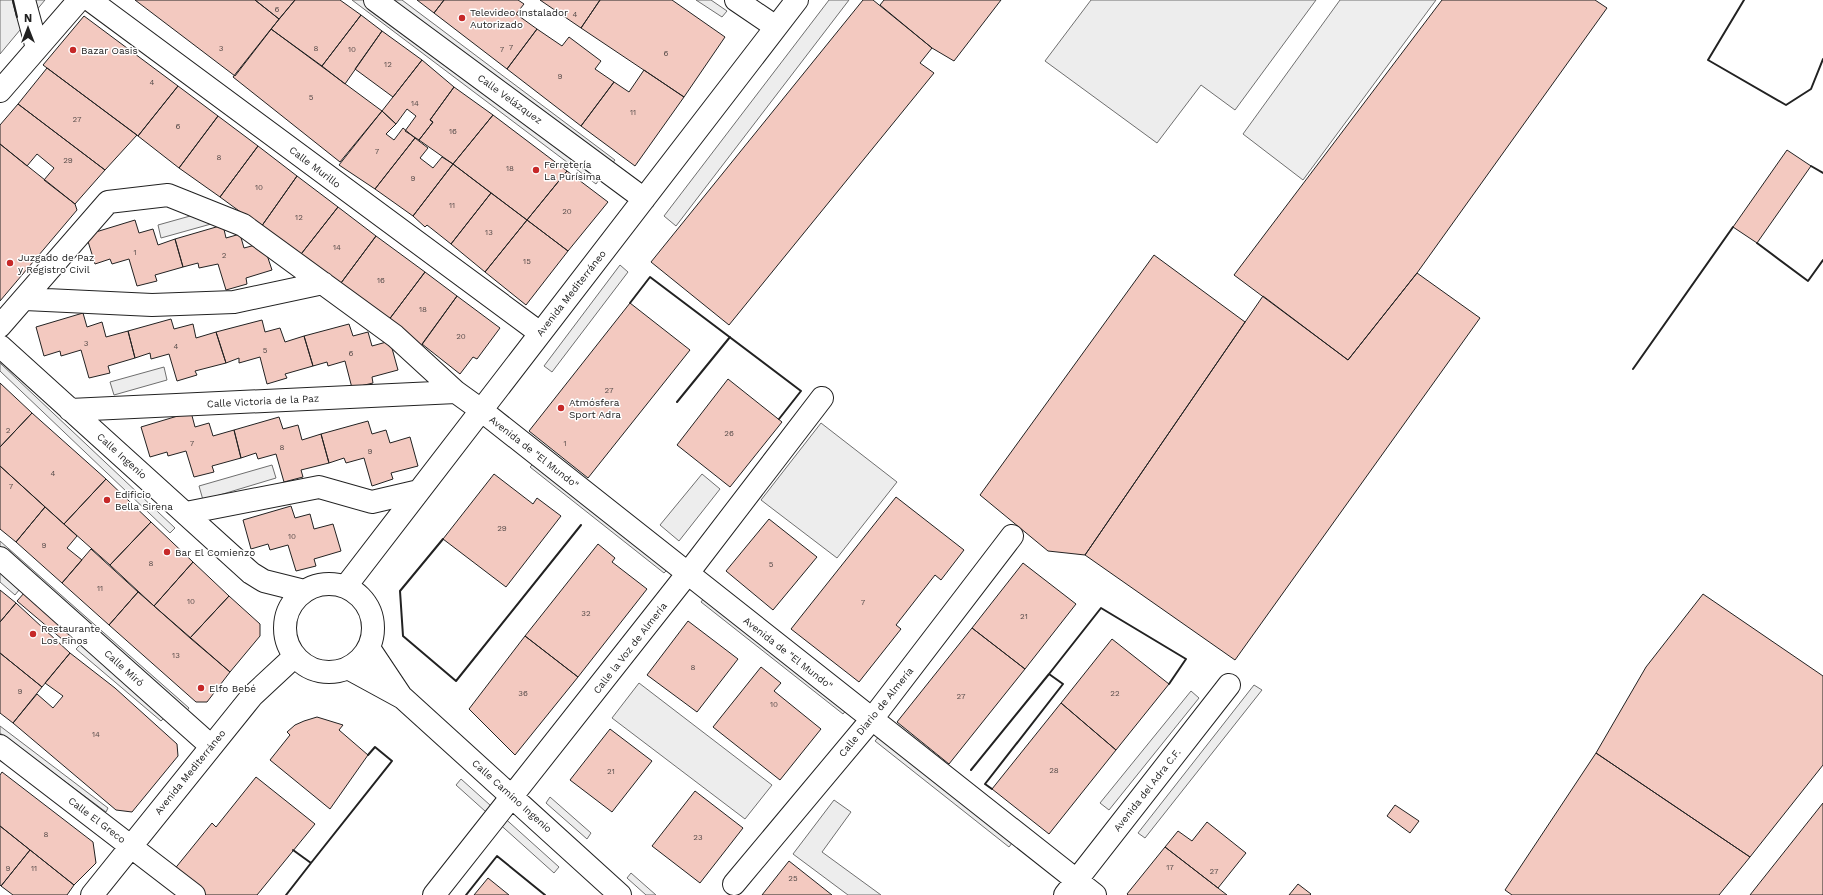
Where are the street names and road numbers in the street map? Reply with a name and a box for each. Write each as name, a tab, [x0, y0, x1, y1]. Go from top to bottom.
street label: Calle Velázquez	[476, 72, 544, 126]
street label: Calle Murillo	[287, 144, 343, 190]
street label: Avenida Mediterráneo	[534, 248, 608, 338]
street label: Calle Victoria de la Paz	[207, 393, 319, 409]
street label: Avenida de "El Mundo"	[487, 414, 581, 490]
street label: Calle Ingenio	[95, 431, 149, 481]
street label: Calle la Voz de Almería	[591, 600, 669, 696]
street label: Avenida de "El Mundo"	[741, 615, 835, 691]
street label: Calle Miró	[102, 648, 146, 688]
street label: Calle Diario de Almería	[837, 665, 916, 759]
street label: Avenida Mediterráneo	[152, 727, 228, 817]
street label: Avenida del Adra C.F.	[1111, 747, 1183, 833]
street label: Calle Camino Ingenio	[470, 757, 554, 835]
street label: Calle El Greco	[66, 795, 128, 845]

